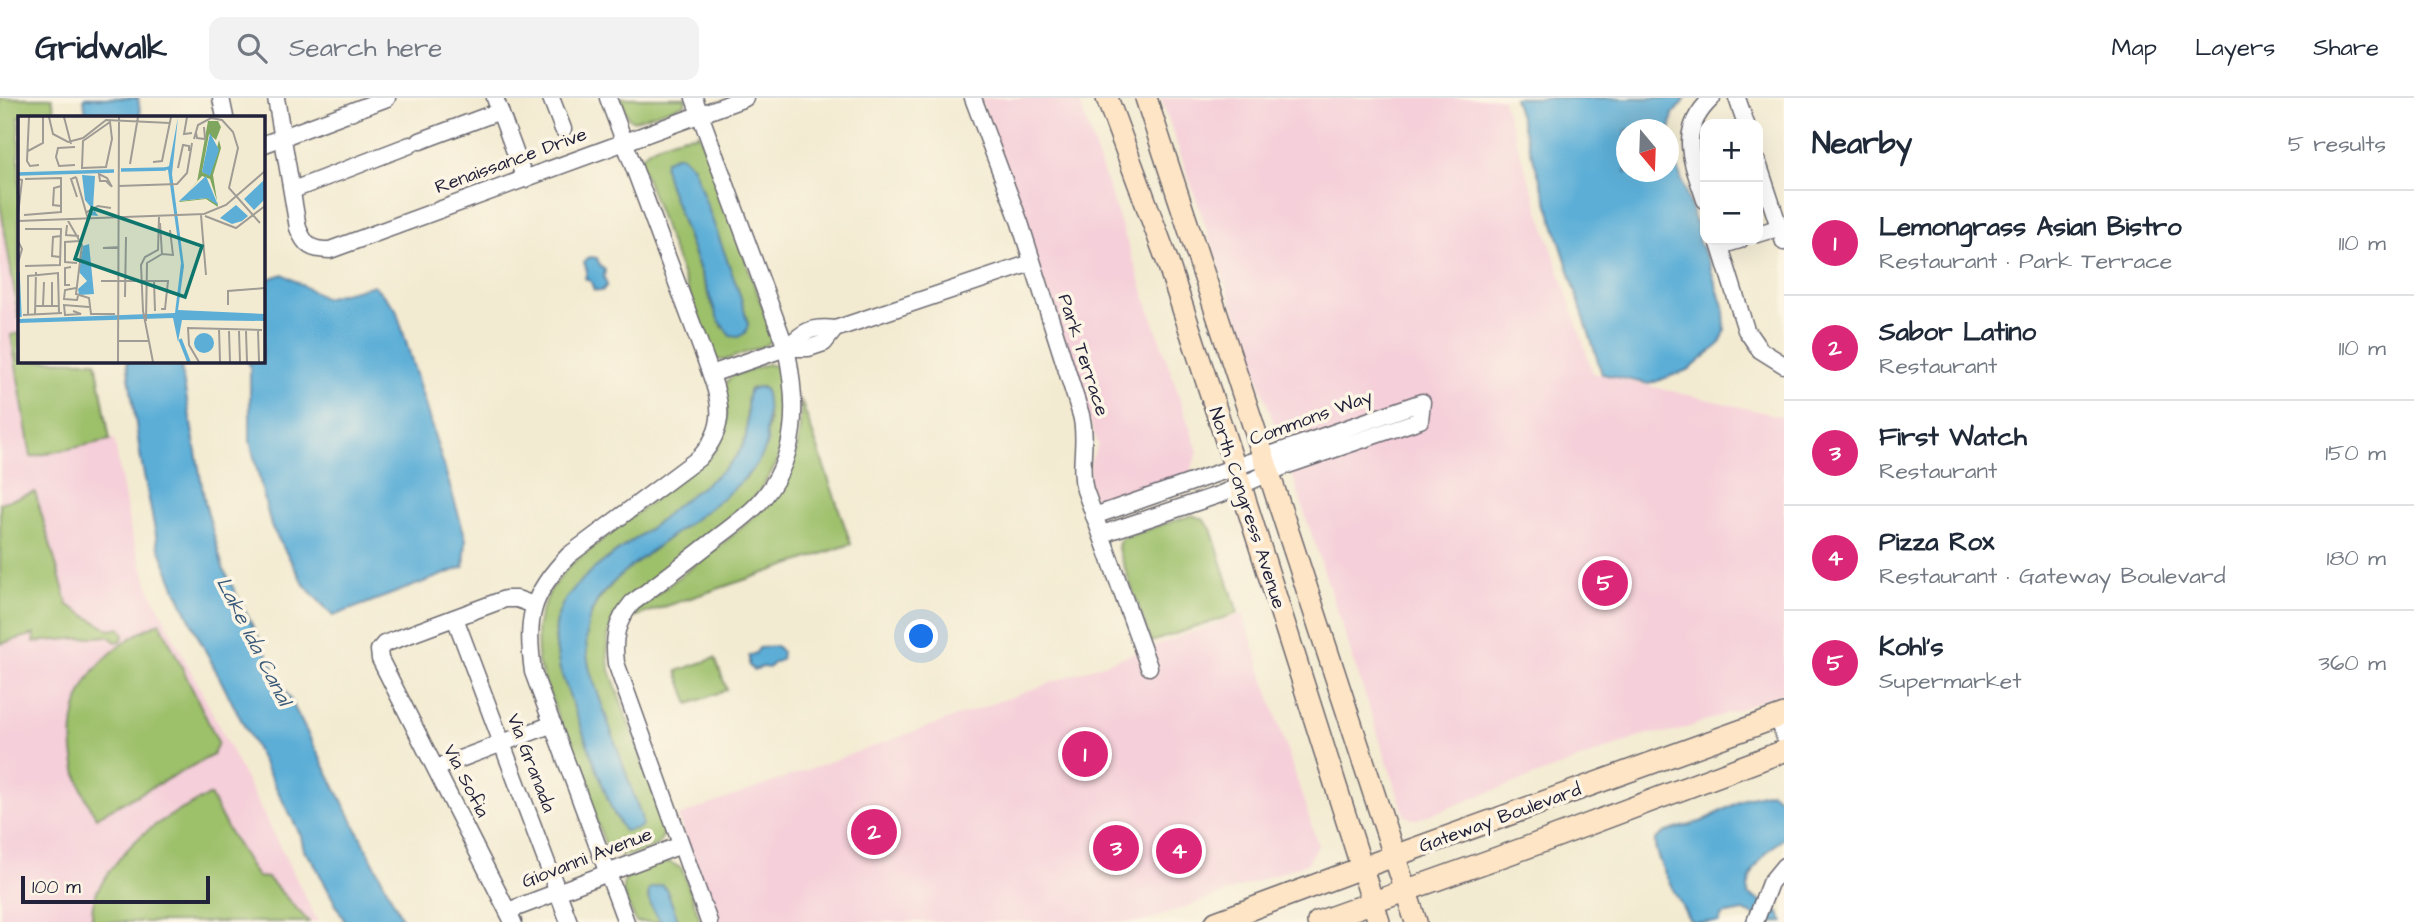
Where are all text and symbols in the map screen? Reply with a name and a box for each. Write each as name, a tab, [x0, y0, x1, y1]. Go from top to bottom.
search box	[209, 17, 699, 80]
text: Gridwalk	[35, 25, 167, 71]
icon: search	[233, 29, 271, 67]
text: Search here	[289, 30, 442, 66]
text: Map	[2112, 31, 2157, 65]
text: Layers	[2195, 31, 2275, 65]
text: Share	[2313, 31, 2379, 65]
inset map	[18, 116, 264, 362]
north arrow	[1616, 119, 1679, 182]
map controls	[1700, 119, 1763, 245]
button: +	[1700, 119, 1763, 182]
street label: Renaissance Drive	[431, 121, 591, 201]
text: Nearby	[1812, 123, 1912, 165]
text: 5 results	[2288, 128, 2386, 160]
button: −	[1700, 182, 1763, 245]
text: Lemongrass Asian Bistro	[1879, 209, 2182, 245]
text: 1	[1834, 227, 1836, 259]
text: 110 m	[2338, 227, 2386, 259]
text: Restaurant · Park Terrace	[1879, 245, 2172, 277]
street label: Park Terrace	[1051, 291, 1115, 419]
text: Sabor Latino	[1879, 314, 2036, 350]
text: 2	[1828, 332, 1842, 364]
text: 110 m	[2338, 332, 2386, 364]
text: Restaurant	[1879, 350, 1997, 382]
street label: Commons Way	[1246, 383, 1377, 454]
street label: North Congress Avenue	[1201, 404, 1292, 613]
text: First Watch	[1879, 419, 2027, 455]
text: 3	[1829, 437, 1841, 469]
text: 150 m	[2325, 437, 2386, 469]
text: Restaurant	[1879, 455, 1997, 487]
text: Pizza Rox	[1879, 524, 1994, 560]
text: 4	[1827, 542, 1843, 574]
text: 180 m	[2327, 542, 2386, 574]
pin: 5	[1582, 557, 1628, 609]
text: Restaurant · Gateway Boulevard	[1879, 560, 2226, 592]
water label: Lake Ida Canal	[209, 572, 300, 713]
your location	[904, 619, 938, 653]
text: Kohl's	[1879, 629, 1944, 665]
text: 5	[1827, 647, 1843, 679]
text: 360 m	[2318, 647, 2386, 679]
text: Supermarket	[1879, 665, 2022, 697]
street label: Via Granada	[500, 710, 562, 817]
pin: 1	[1062, 728, 1108, 780]
street label: Via Sofia	[436, 740, 496, 823]
street label: Gateway Boulevard	[1415, 776, 1585, 861]
pin: 2	[851, 806, 897, 858]
street label: Giovanni Avenue	[518, 821, 656, 895]
pin: 3	[1093, 822, 1139, 874]
pin: 4	[1156, 825, 1202, 877]
scale bar	[21, 873, 210, 905]
text: 100 m	[32, 874, 81, 901]

